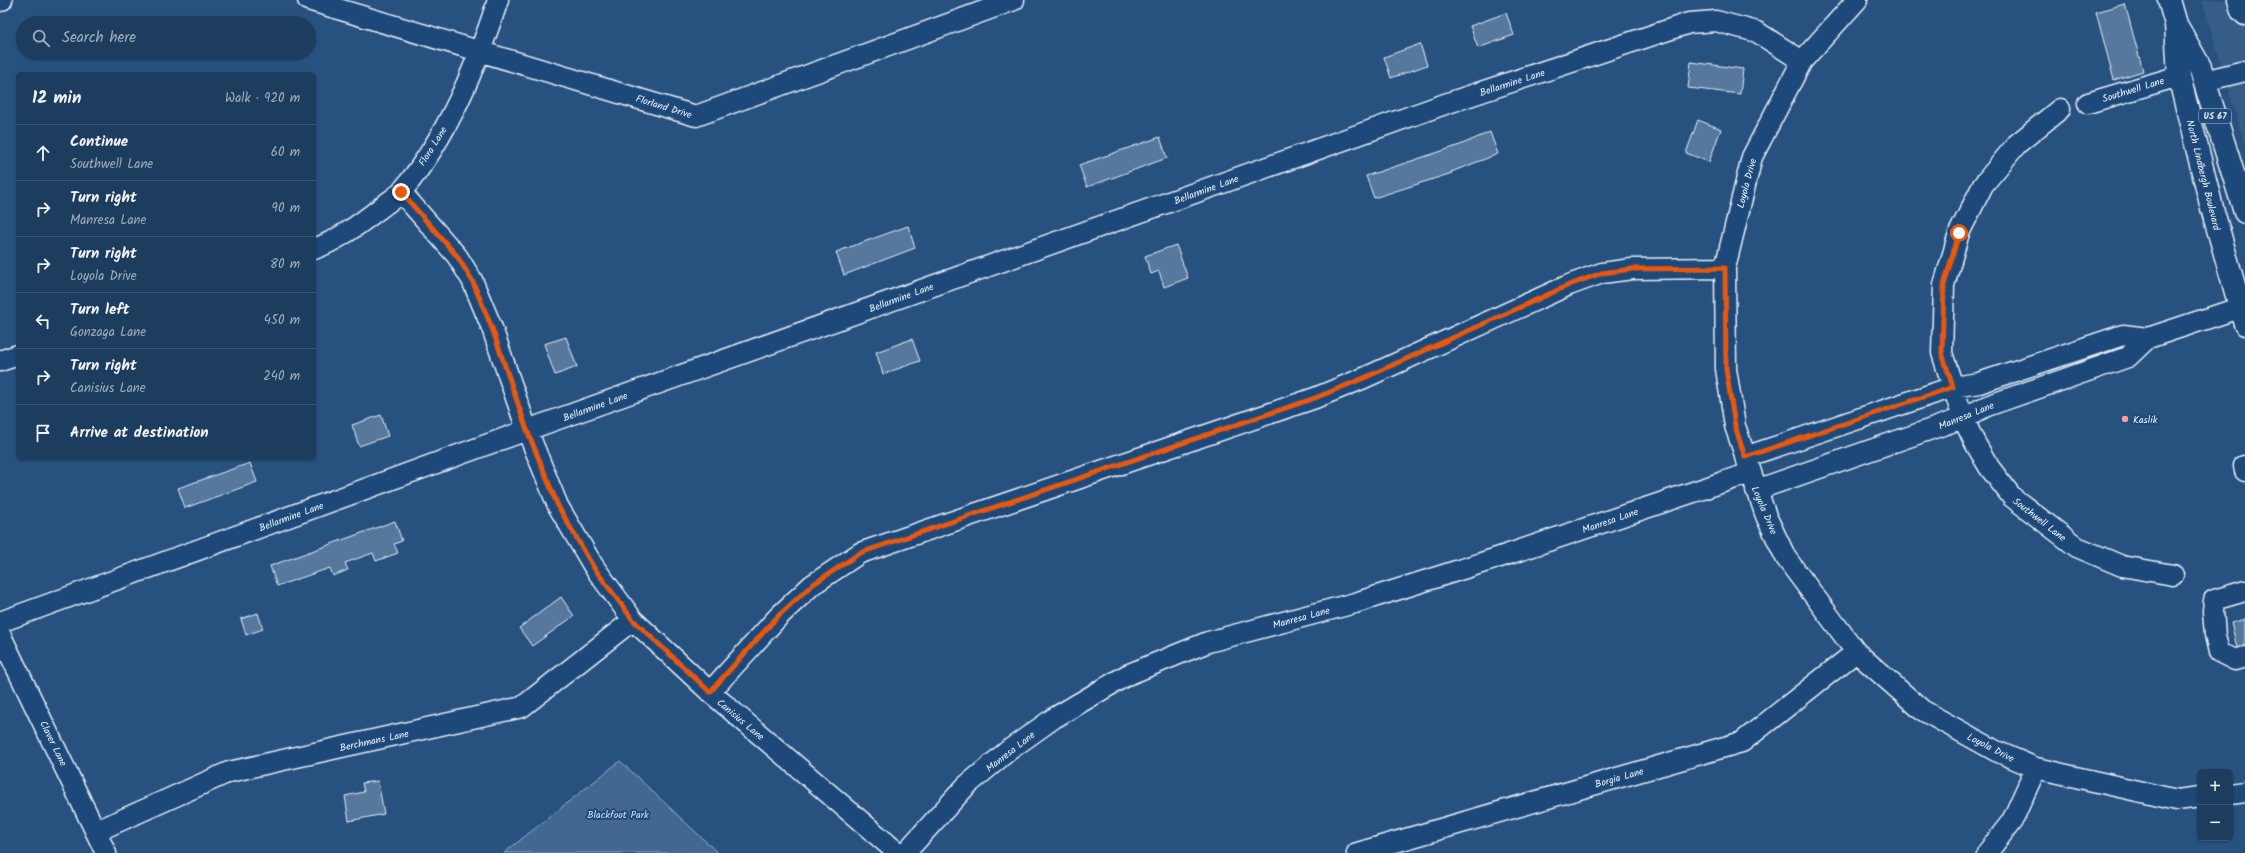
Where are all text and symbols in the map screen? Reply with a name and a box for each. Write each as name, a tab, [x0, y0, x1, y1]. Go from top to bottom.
search box	[16, 16, 316, 60]
text: Search here	[62, 26, 136, 50]
icon: search	[30, 27, 52, 49]
street label: Bellarmine Lane	[1478, 65, 1548, 101]
street label: Southwell Lane	[2100, 73, 2167, 107]
text: 12 min	[32, 85, 81, 112]
text: Walk · 920 m	[225, 88, 300, 109]
street label: Florland Drive	[634, 91, 694, 123]
road number: US 67	[2199, 109, 2231, 123]
street label: North Lindbergh Boulevard	[2182, 118, 2225, 233]
street label: Flora Lane	[414, 123, 452, 170]
text: Continue	[70, 130, 128, 154]
icon: ahead	[32, 142, 54, 164]
text: 60 m	[271, 142, 300, 163]
text: Southwell Lane	[70, 154, 153, 175]
street label: Loyola Drive	[1733, 156, 1761, 210]
street label: Bellarmine Lane	[1172, 171, 1241, 209]
route end	[392, 183, 410, 201]
text: Turn right	[70, 186, 137, 210]
icon: right	[32, 198, 54, 220]
text: 90 m	[272, 198, 300, 219]
text: Manresa Lane	[70, 210, 146, 231]
route start	[1950, 224, 1968, 242]
text: Turn right	[70, 242, 137, 266]
icon: right	[32, 254, 54, 276]
text: 80 m	[270, 254, 300, 275]
text: Loyola Drive	[70, 266, 137, 287]
street label: Bellarmine Lane	[867, 279, 936, 317]
text: Turn left	[70, 298, 130, 322]
icon: left	[32, 310, 54, 332]
text: 450 m	[264, 310, 300, 331]
text: Gonzaga Lane	[70, 322, 146, 343]
text: Turn right	[70, 354, 137, 378]
icon: right	[32, 366, 54, 388]
text: 240 m	[263, 366, 300, 387]
text: Canisius Lane	[70, 378, 146, 399]
street label: Bellarmine Lane	[561, 388, 630, 426]
street label: Manresa Lane	[1936, 397, 1997, 434]
place label: Kaslik	[2133, 412, 2158, 428]
marker: Kaslik	[2120, 414, 2130, 424]
text: Arrive at destination	[70, 421, 209, 445]
icon: arrive	[32, 422, 54, 444]
street label: Loyola Drive	[1747, 484, 1782, 538]
street label: Southwell Lane	[2009, 494, 2070, 546]
street label: Bellarmine Lane	[257, 498, 326, 536]
street label: Manresa Lane	[1580, 504, 1641, 538]
street label: Manresa Lane	[1271, 603, 1332, 633]
street label: Canisius Lane	[713, 695, 768, 745]
street label: Claver Lane	[35, 718, 71, 769]
street label: Berchmans Lane	[338, 726, 411, 756]
street label: Manresa Lane	[983, 727, 1039, 776]
street label: Loyola Drive	[1964, 729, 2017, 767]
street label: Borgia Lane	[1593, 763, 1646, 793]
map controls	[2197, 769, 2233, 841]
button: +	[2197, 769, 2233, 805]
button: −	[2197, 805, 2233, 841]
park label: Blackfoot Park	[587, 807, 649, 823]

